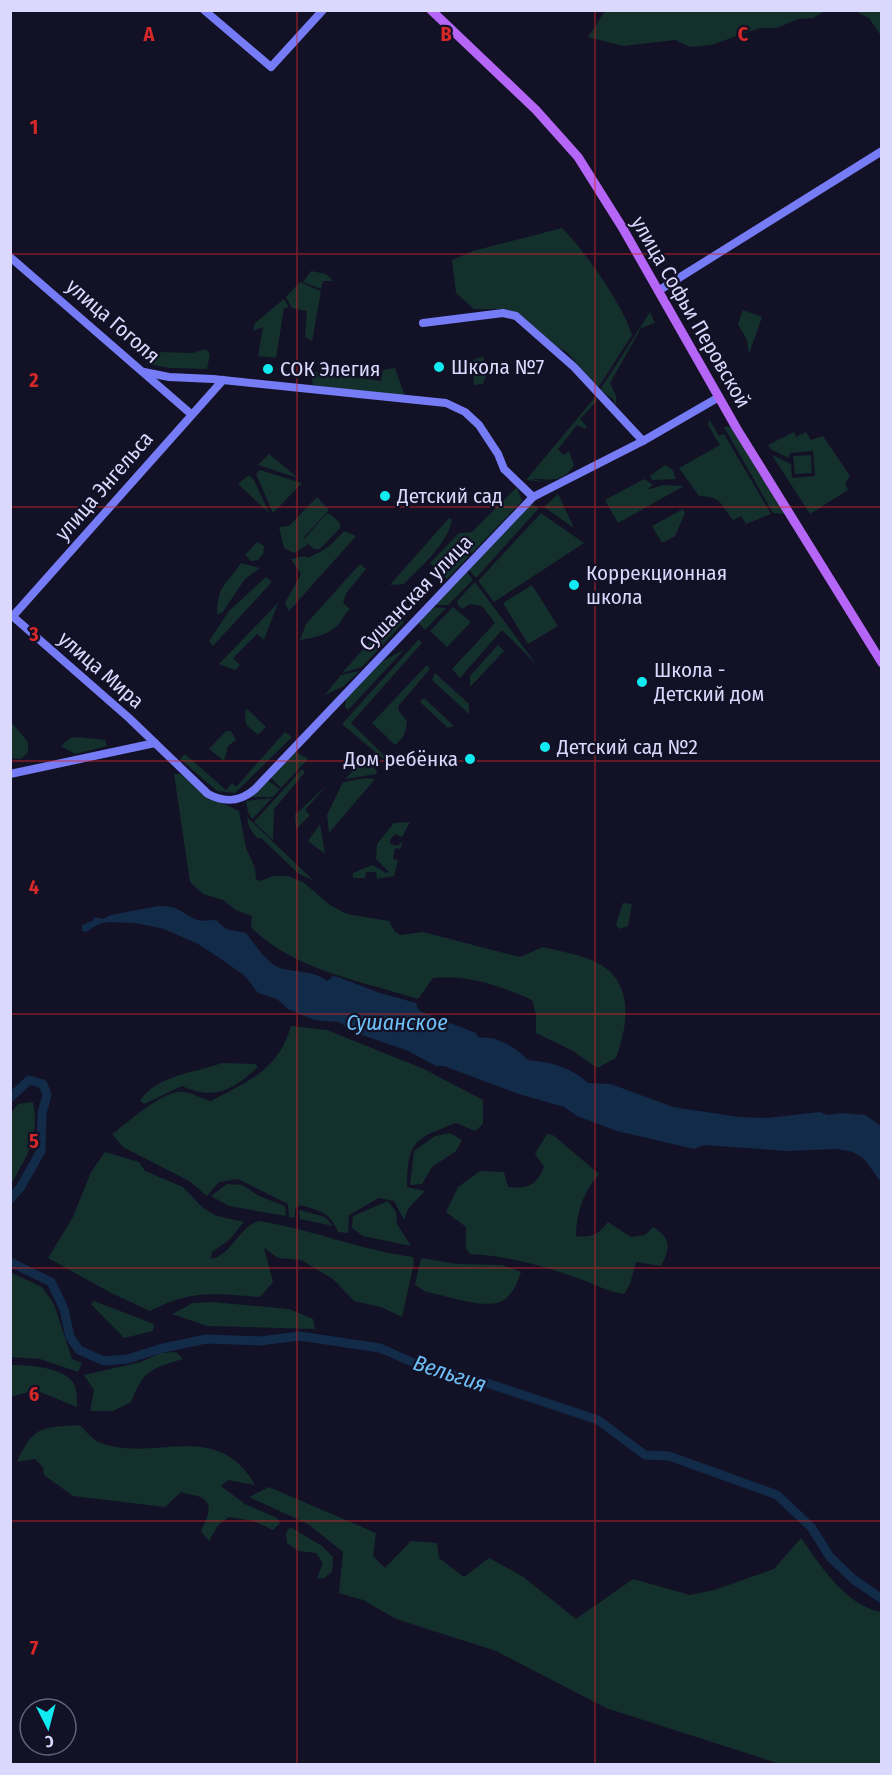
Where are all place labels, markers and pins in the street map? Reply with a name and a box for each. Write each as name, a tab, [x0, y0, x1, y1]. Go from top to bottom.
place label: Школа №7	[451, 354, 544, 380]
place label: СОК Элегия	[280, 356, 381, 382]
marker: Школа №7	[432, 360, 446, 374]
marker: СОК Элегия	[261, 362, 275, 376]
place label: Детский сад	[396, 483, 503, 509]
marker: Детский сад	[378, 489, 392, 503]
place label: Коррекционная школа	[586, 560, 727, 610]
marker: Коррекционная школа	[567, 578, 581, 592]
place label: Школа - Детский дом	[653, 657, 764, 707]
marker: Школа - Детский дом	[635, 675, 649, 689]
place label: Детский сад №2	[556, 734, 698, 760]
marker: Детский сад №2	[538, 740, 552, 754]
place label: Дом ребёнка	[343, 746, 458, 772]
marker: Дом ребёнка	[463, 752, 477, 766]

